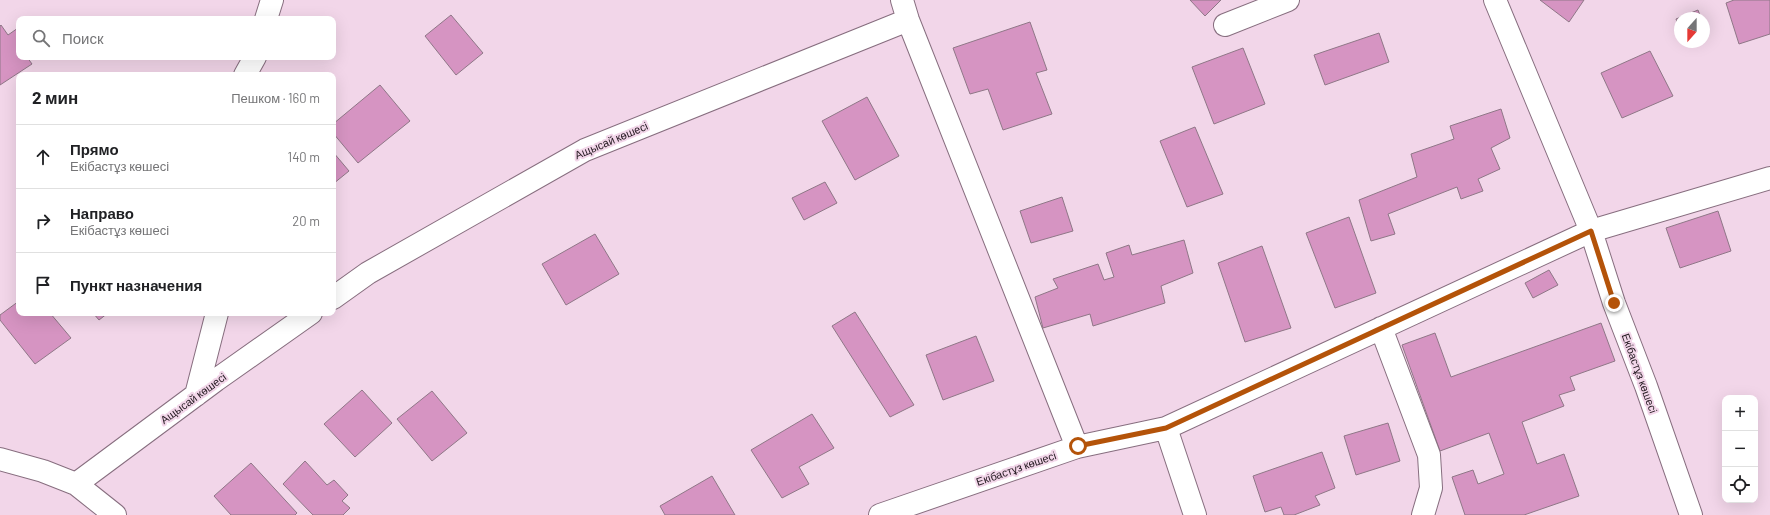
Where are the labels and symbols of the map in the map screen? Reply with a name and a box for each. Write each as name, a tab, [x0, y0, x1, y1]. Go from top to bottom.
north arrow	[1674, 12, 1710, 48]
street label: Ащысай көшесі	[573, 119, 649, 161]
route end	[1605, 294, 1623, 312]
street label: Екібастұз көшесі	[1620, 331, 1660, 415]
street label: Ащысай көшесі	[158, 370, 228, 426]
route start	[1069, 437, 1087, 455]
street label: Екібастұз көшесі	[974, 448, 1058, 488]

